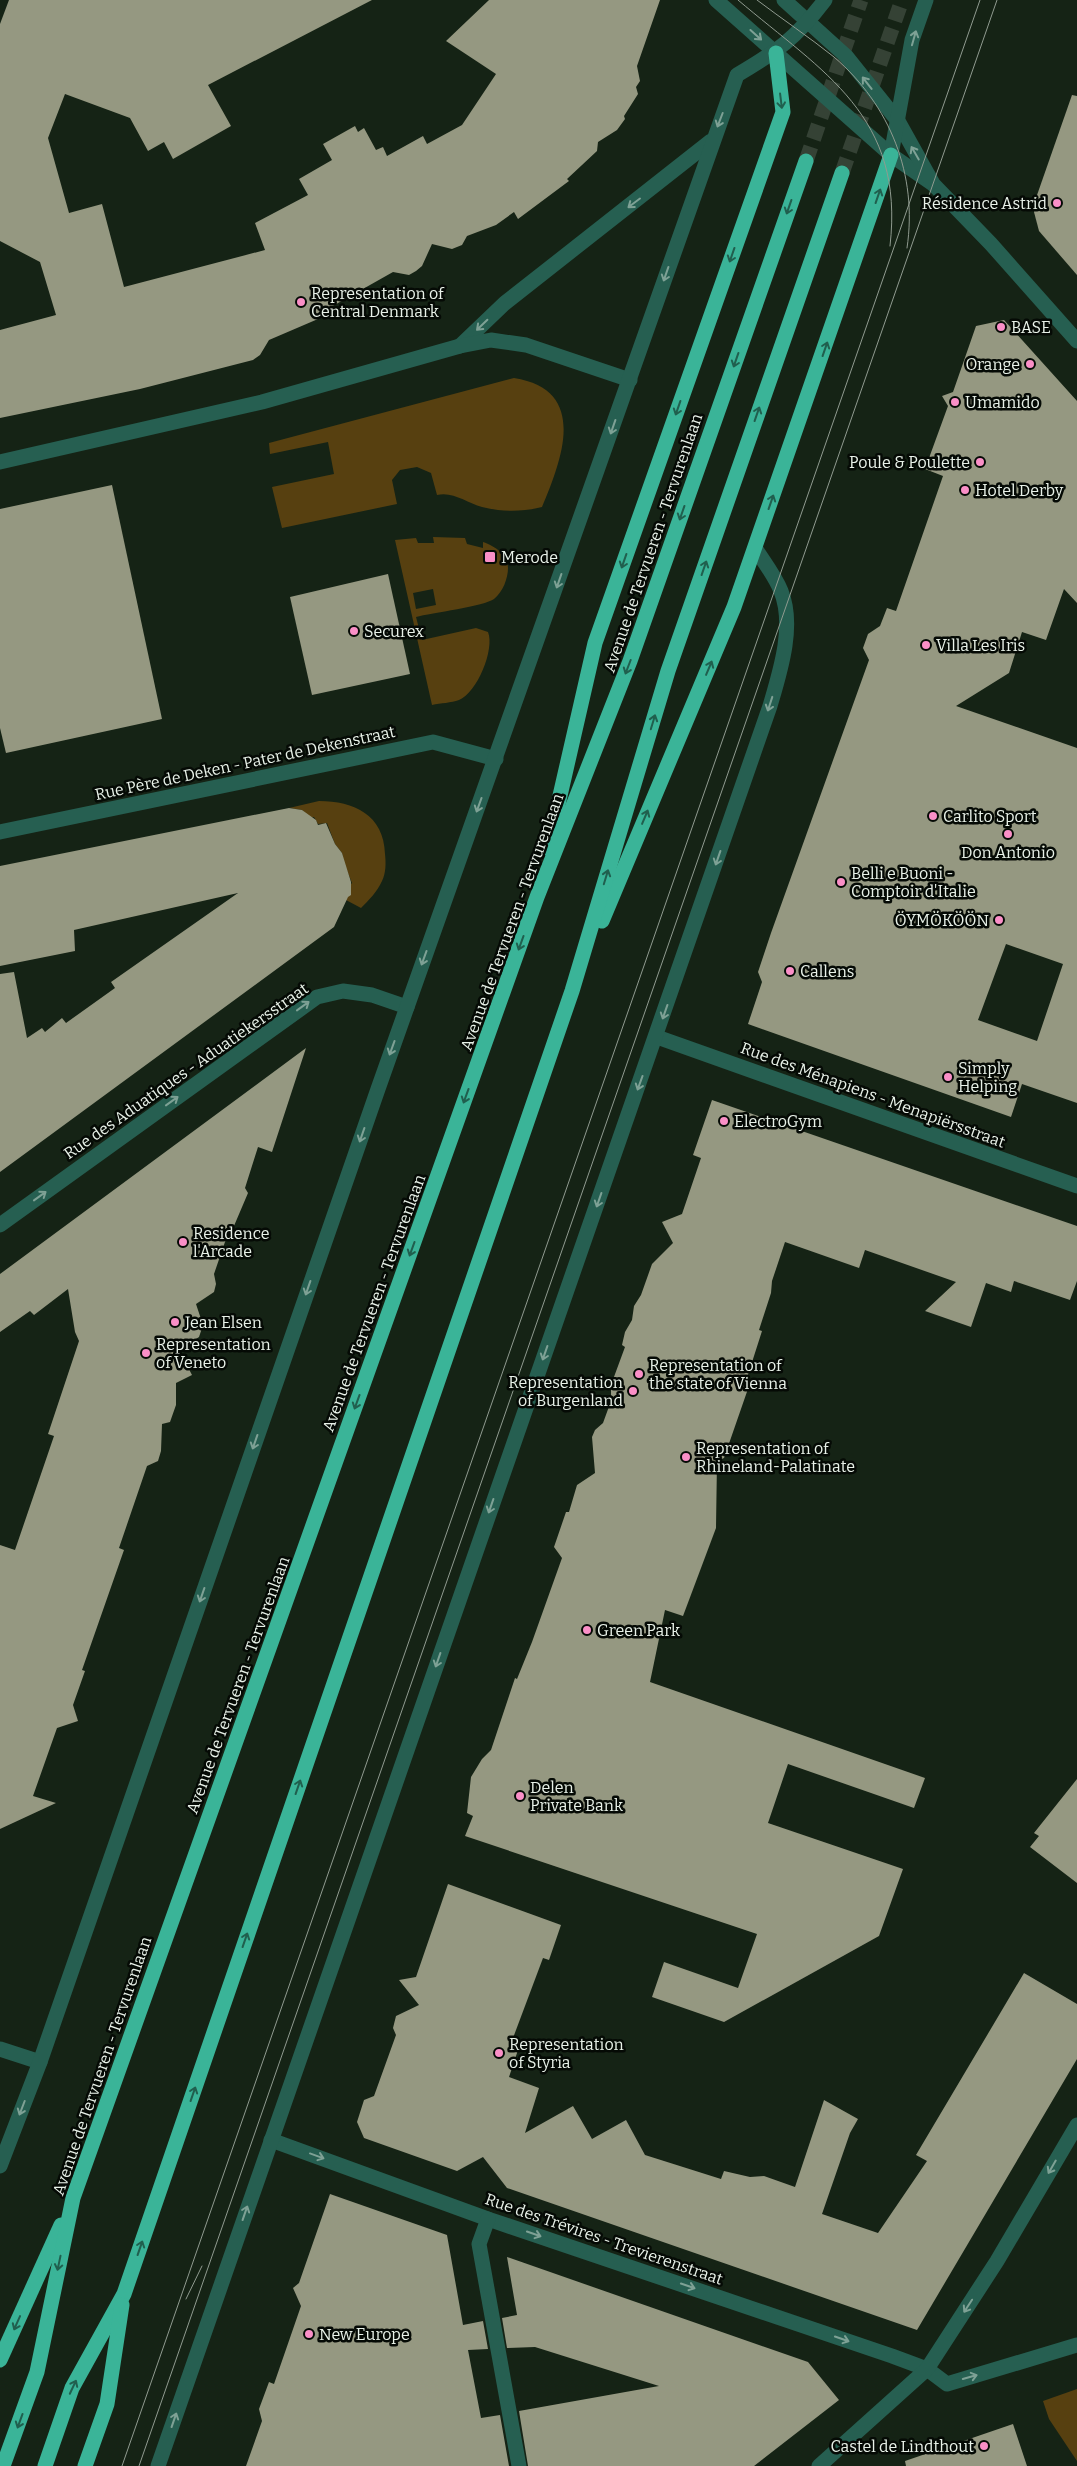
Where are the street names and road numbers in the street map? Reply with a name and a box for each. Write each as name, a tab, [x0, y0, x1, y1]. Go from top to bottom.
street label: Avenue de Tervueren - Tervurenlaan	[600, 411, 706, 675]
street label: Rue Père de Deken - Pater de Dekenstraat	[93, 722, 397, 804]
street label: Avenue de Tervueren - Tervurenlaan	[456, 791, 568, 1053]
street label: Rue des Aduatiques - Aduatiekersstraat	[60, 979, 312, 1163]
street label: Rue des Ménapiens - Menapiërsstraat	[738, 1038, 1008, 1152]
street label: Avenue de Tervueren - Tervurenlaan	[318, 1172, 430, 1434]
street label: Avenue de Tervueren - Tervurenlaan	[182, 1554, 294, 1816]
street label: Avenue de Tervueren - Tervurenlaan	[49, 1934, 155, 2198]
street label: Rue des Trévires - Trevierenstraat	[483, 2189, 726, 2289]

